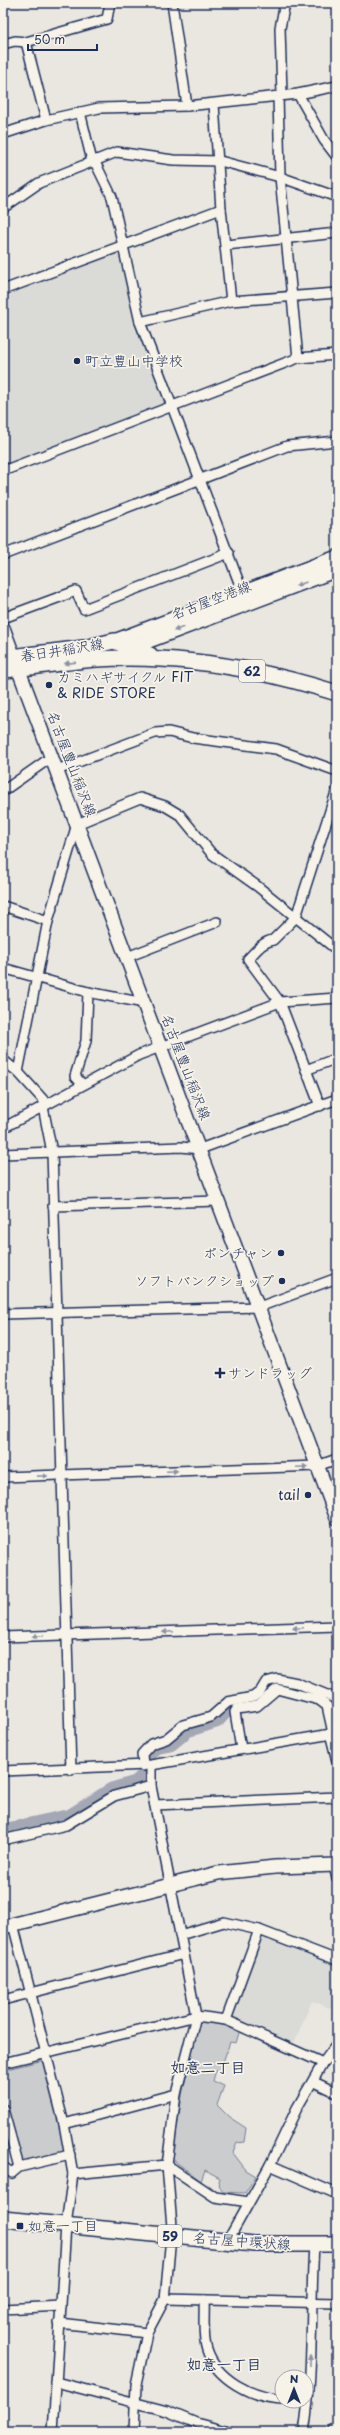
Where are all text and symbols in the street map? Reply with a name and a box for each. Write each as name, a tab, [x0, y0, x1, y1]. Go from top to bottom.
scale bar	[28, 26, 97, 52]
text: 50 m	[34, 30, 65, 48]
place label: 町立豊山中学校	[85, 350, 183, 371]
marker: 町立豊山中学校	[72, 356, 82, 366]
street label: 名古屋空港線	[168, 575, 254, 624]
one-way arrow	[294, 581, 306, 587]
one-way arrow	[172, 627, 184, 633]
street label: 春日井稲沢線	[19, 633, 105, 666]
one-way arrow	[64, 659, 76, 666]
road number: 62	[239, 660, 265, 682]
place label: カミハギサイクル FIT & RIDE STORE	[57, 666, 194, 703]
marker: カミハギサイクル FIT & RIDE STORE	[44, 680, 54, 690]
street label: 名古屋豊山稲沢線	[43, 708, 102, 820]
street label: 名古屋豊山稲沢線	[157, 1011, 216, 1123]
place label: ポンチャン	[203, 1242, 273, 1263]
marker: ポンチャン	[276, 1248, 286, 1258]
place label: ソフトバンクショップ	[135, 1270, 274, 1291]
marker: ソフトバンクショップ	[277, 1276, 287, 1286]
place label: サンドラッグ	[228, 1362, 312, 1383]
marker: サンドラッグ	[215, 1368, 225, 1378]
one-way arrow	[296, 1464, 309, 1470]
one-way arrow	[166, 1468, 178, 1475]
one-way arrow	[36, 1472, 48, 1479]
place label: tail	[278, 1484, 300, 1505]
marker: tail	[303, 1490, 313, 1500]
one-way arrow	[291, 1625, 304, 1631]
one-way arrow	[161, 1629, 174, 1635]
one-way arrow	[31, 1633, 44, 1639]
district label: 如意二丁目	[170, 2055, 246, 2078]
place label: 如意一丁目	[28, 2215, 98, 2236]
marker: 如意一丁目	[15, 2221, 25, 2231]
road number: 59	[158, 2225, 182, 2247]
street label: 名古屋中環状線	[192, 2227, 292, 2254]
district label: 如意一丁目	[186, 2352, 262, 2375]
one-way arrow	[307, 2354, 313, 2367]
north arrow	[274, 2369, 314, 2409]
text: N	[290, 2370, 299, 2387]

